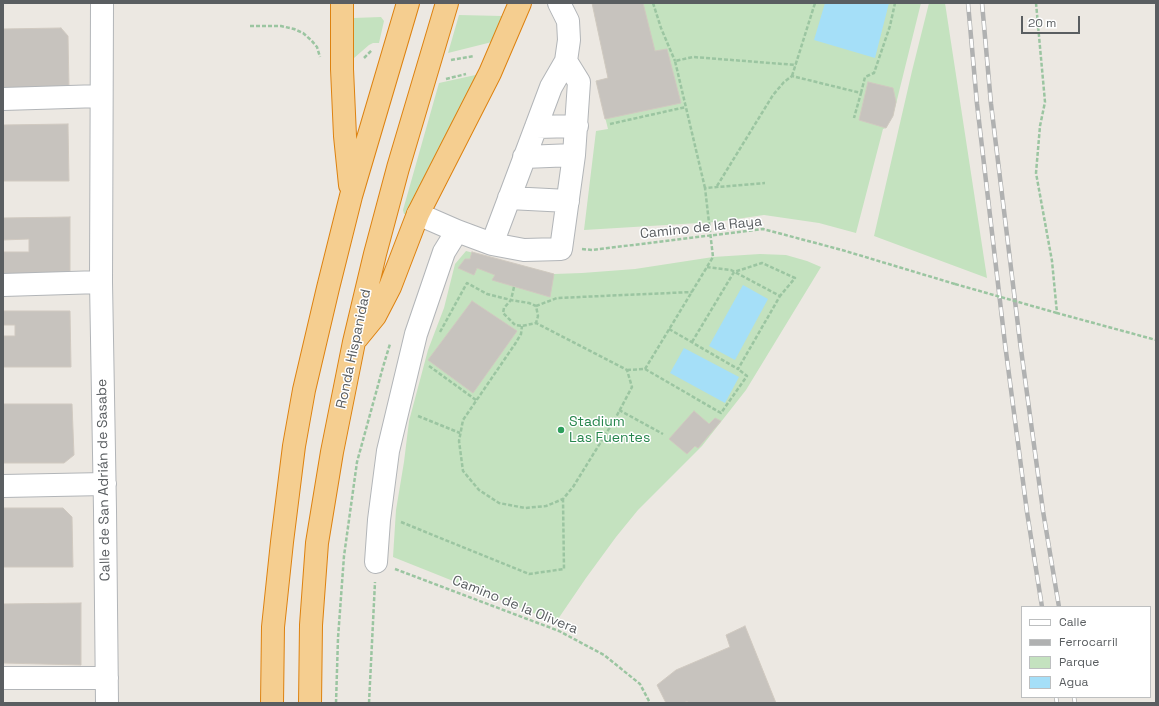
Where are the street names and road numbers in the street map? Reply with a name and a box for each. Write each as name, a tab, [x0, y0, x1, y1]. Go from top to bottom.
street label: Camino de la Raya	[639, 213, 763, 243]
street label: Ronda Hispanidad	[333, 288, 375, 410]
street label: Calle de San Adrián de Sasabe	[94, 379, 114, 581]
street label: Camino de la Olivera	[450, 572, 580, 638]

